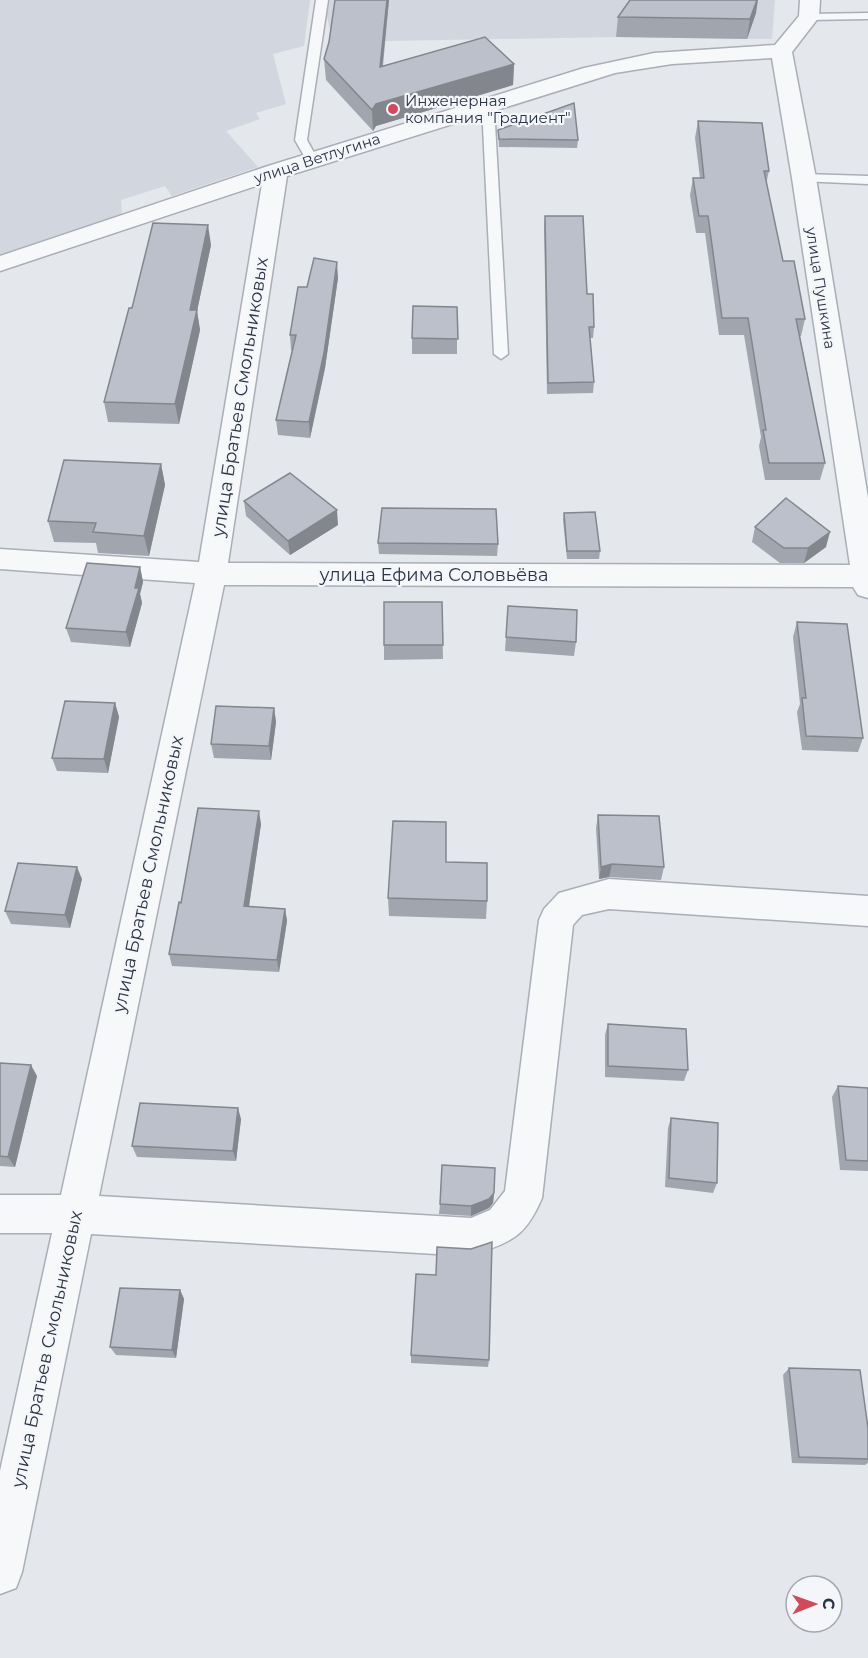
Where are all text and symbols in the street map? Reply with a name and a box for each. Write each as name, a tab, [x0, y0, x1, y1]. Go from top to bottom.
place label: Инженерная компания "Градиент"	[405, 91, 571, 127]
marker: Инженерная компания "Градиент"	[386, 102, 400, 116]
street label: улица Ветлугина	[250, 129, 383, 188]
street label: улица Пушкина	[802, 225, 840, 350]
street label: улица Братьев Смольниковых	[207, 255, 273, 539]
street label: улица Ефима Соловьёва	[319, 564, 548, 586]
street label: улица Братьев Смольниковых	[108, 733, 188, 1016]
street label: улица Братьев Смольниковых	[7, 1208, 87, 1491]
north arrow	[784, 1574, 844, 1634]
text: С	[819, 1598, 838, 1610]

